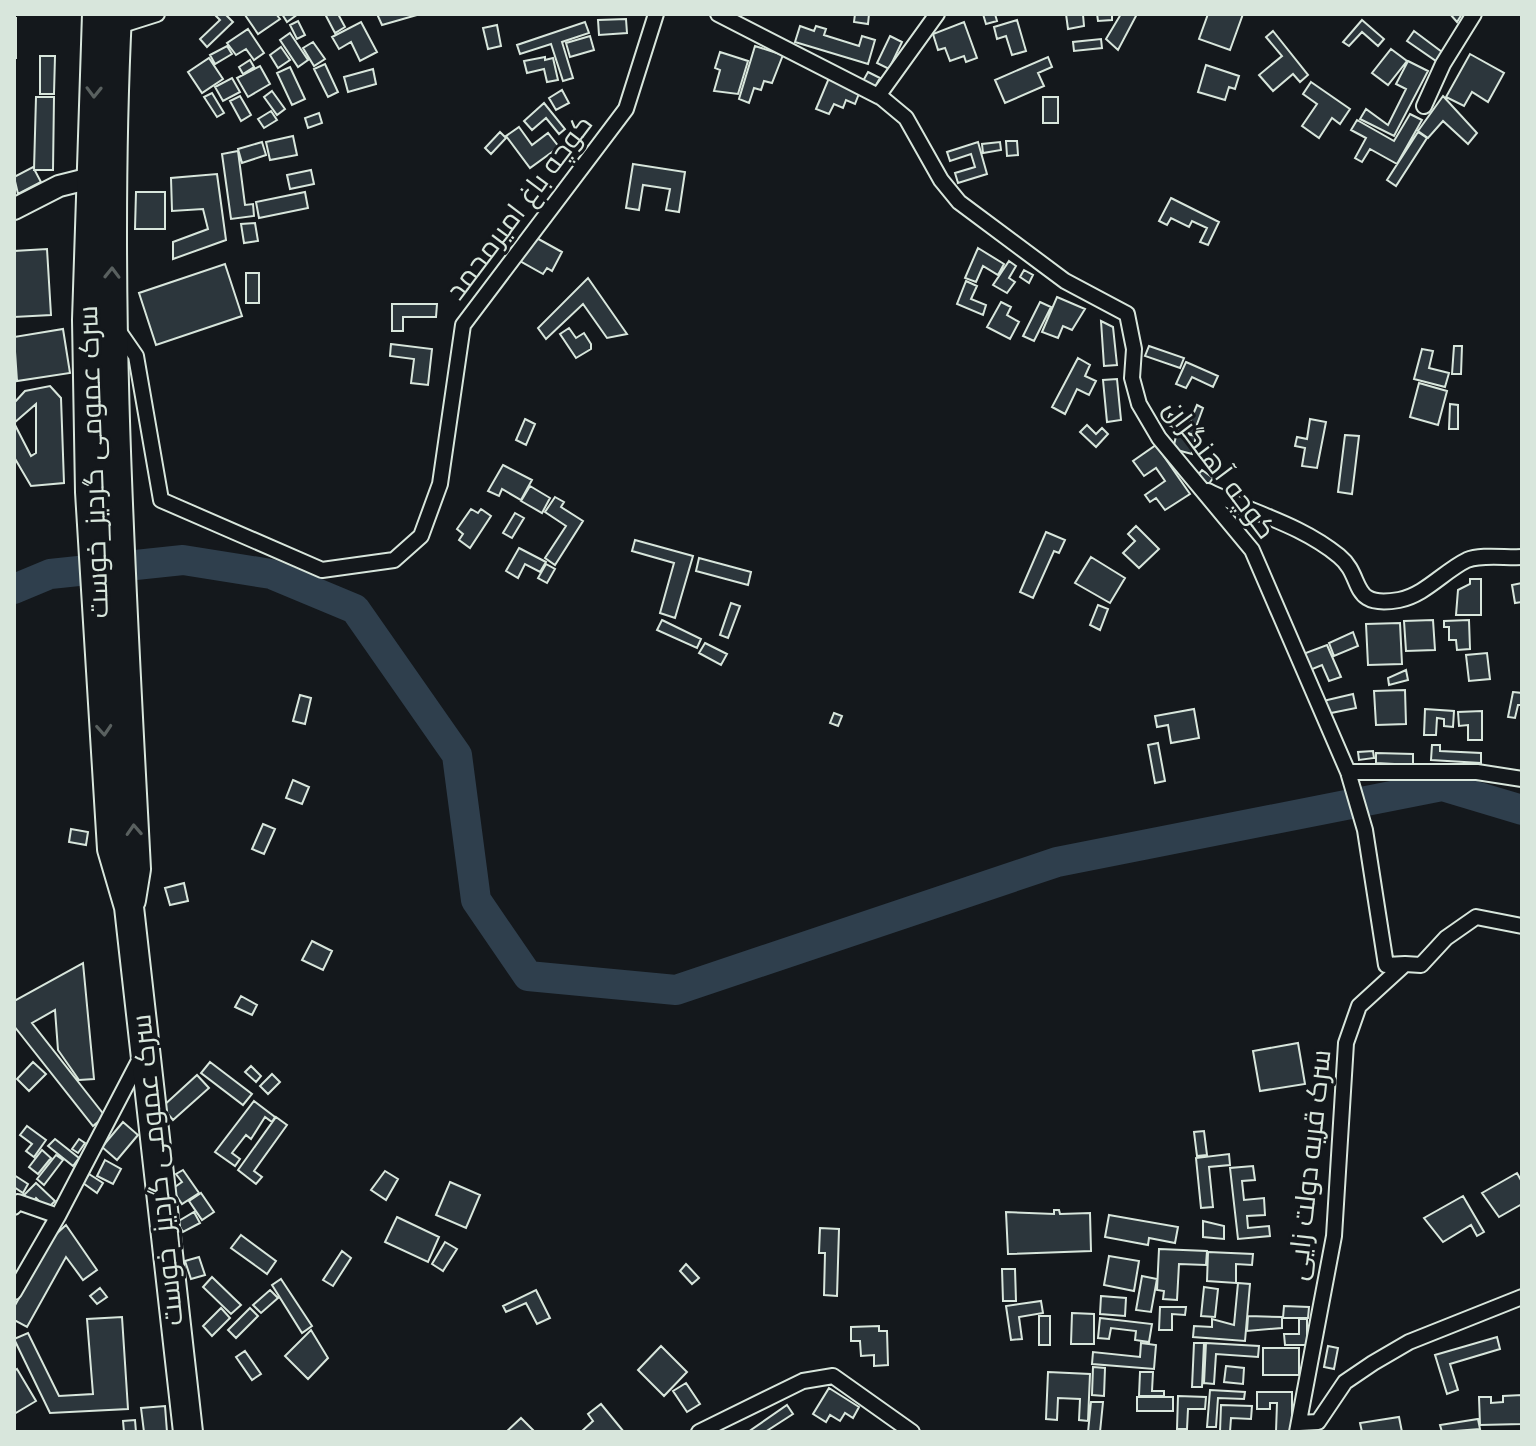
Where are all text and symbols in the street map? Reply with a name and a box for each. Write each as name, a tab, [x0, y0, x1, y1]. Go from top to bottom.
one-way arrow	[86, 86, 103, 99]
street label: کوچه باغ امیرمحمد	[440, 109, 601, 307]
one-way arrow	[103, 266, 121, 279]
street label: سرک عمومی گردیز_خوست	[72, 305, 115, 619]
street label: کوچه آهنگران	[1155, 394, 1282, 546]
one-way arrow	[95, 724, 112, 737]
one-way arrow	[126, 823, 143, 836]
street label: سرک عمومی گردیز_خوست	[125, 1013, 190, 1327]
street label: سرک قریه دولت زایی	[1281, 1048, 1338, 1282]

